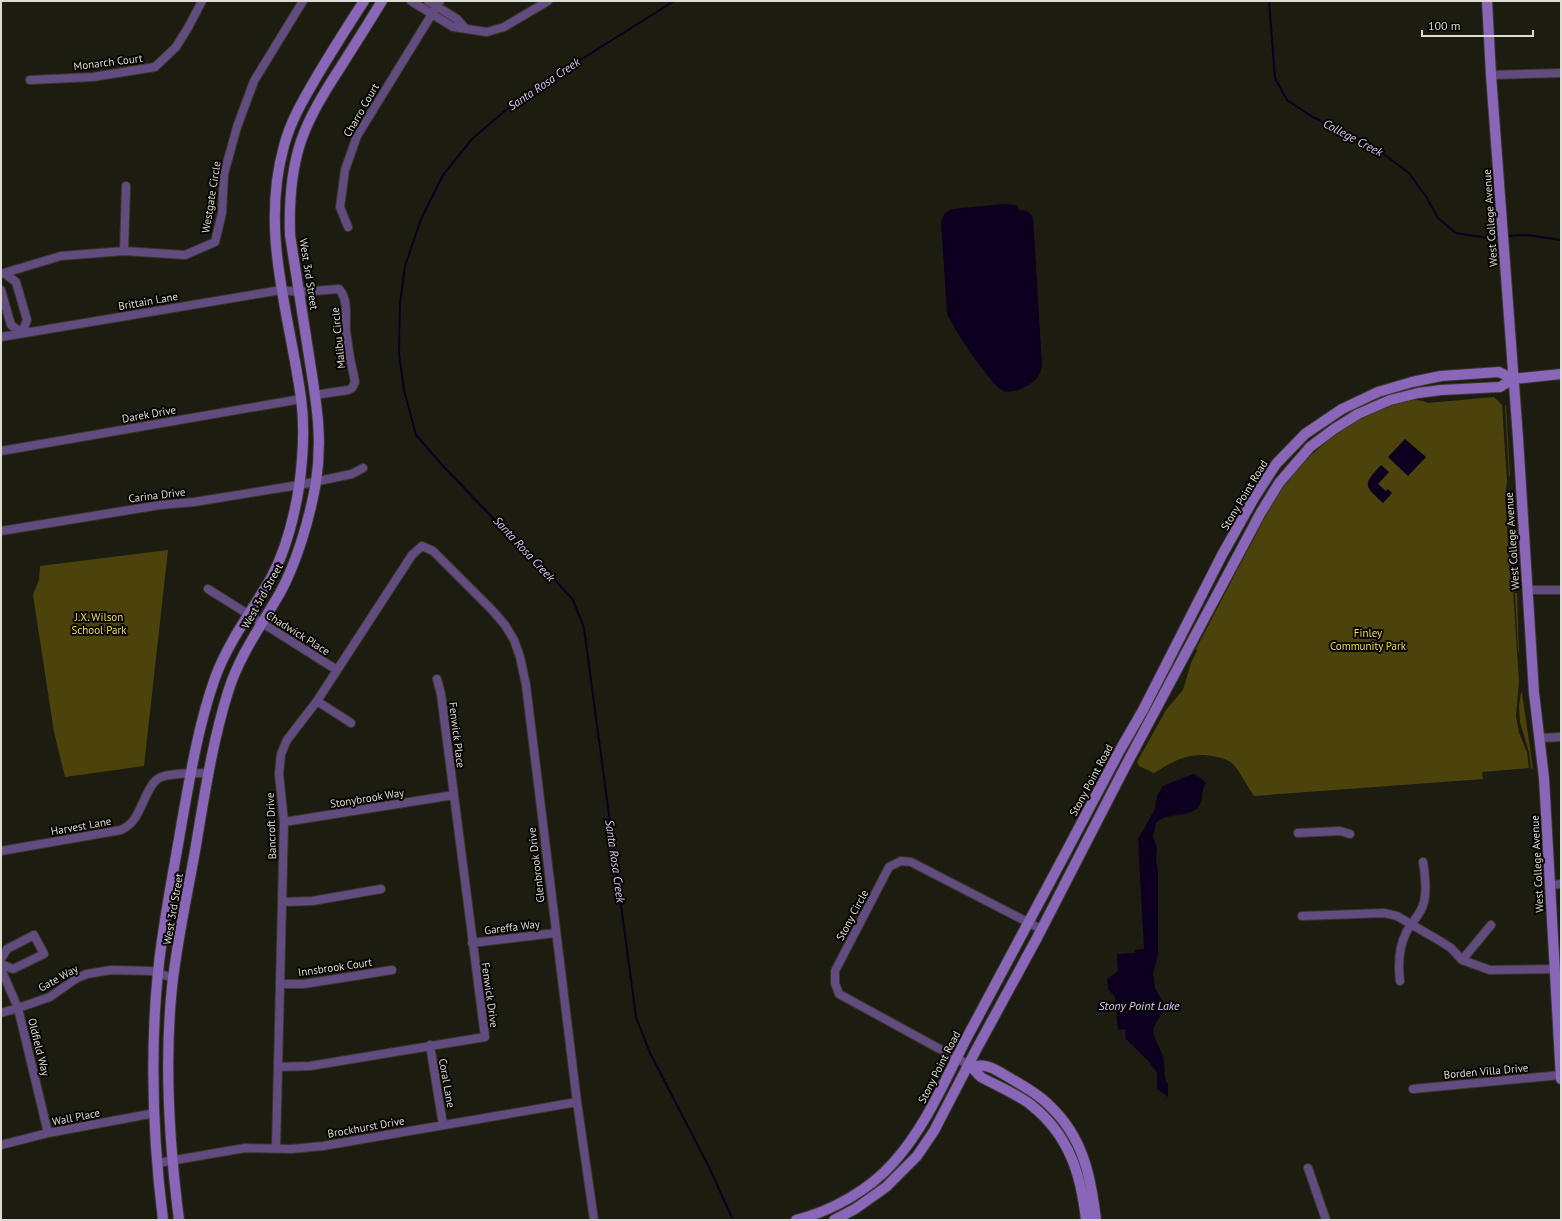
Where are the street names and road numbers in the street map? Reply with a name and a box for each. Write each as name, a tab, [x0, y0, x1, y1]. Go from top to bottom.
street label: Monarch Court	[73, 51, 143, 73]
street label: Charro Court	[340, 80, 382, 139]
street label: Westgate Circle	[198, 160, 224, 234]
street label: West College Avenue	[1480, 168, 1500, 267]
street label: West 3rd Street	[296, 237, 322, 311]
street label: Brittain Lane	[117, 289, 179, 313]
street label: Malibu Circle	[328, 306, 348, 369]
street label: Darek Drive	[121, 402, 177, 426]
street label: Stony Point Road	[1217, 457, 1271, 533]
street label: Carina Drive	[128, 485, 187, 505]
street label: West College Avenue	[1502, 491, 1522, 590]
street label: West 3rd Street	[238, 561, 286, 631]
street label: Chadwick Place	[263, 608, 333, 658]
street label: Fenwick Place	[446, 701, 468, 769]
street label: Stony Point Road	[1066, 742, 1116, 818]
street label: Stonybrook Way	[329, 785, 406, 811]
street label: Bancroft Drive	[263, 792, 279, 860]
street label: Harvest Lane	[50, 814, 113, 838]
street label: West College Avenue	[1527, 814, 1547, 913]
street label: Glenbrook Drive	[524, 826, 548, 903]
street label: West 3rd Street	[160, 872, 186, 946]
street label: Stony Circle	[833, 887, 871, 943]
street label: Gareffa Way	[483, 917, 541, 937]
street label: Innsbrook Court	[297, 955, 373, 979]
street label: Gate Way	[36, 961, 81, 995]
street label: Fenwick Drive	[478, 961, 502, 1029]
street label: Oldfield Way	[25, 1017, 53, 1078]
street label: Stony Point Road	[915, 1028, 963, 1106]
street label: Coral Lane	[436, 1057, 458, 1109]
street label: Borden Villa Drive	[1443, 1060, 1529, 1082]
street label: Wall Place	[51, 1105, 102, 1129]
street label: Brockhurst Drive	[326, 1113, 406, 1141]

